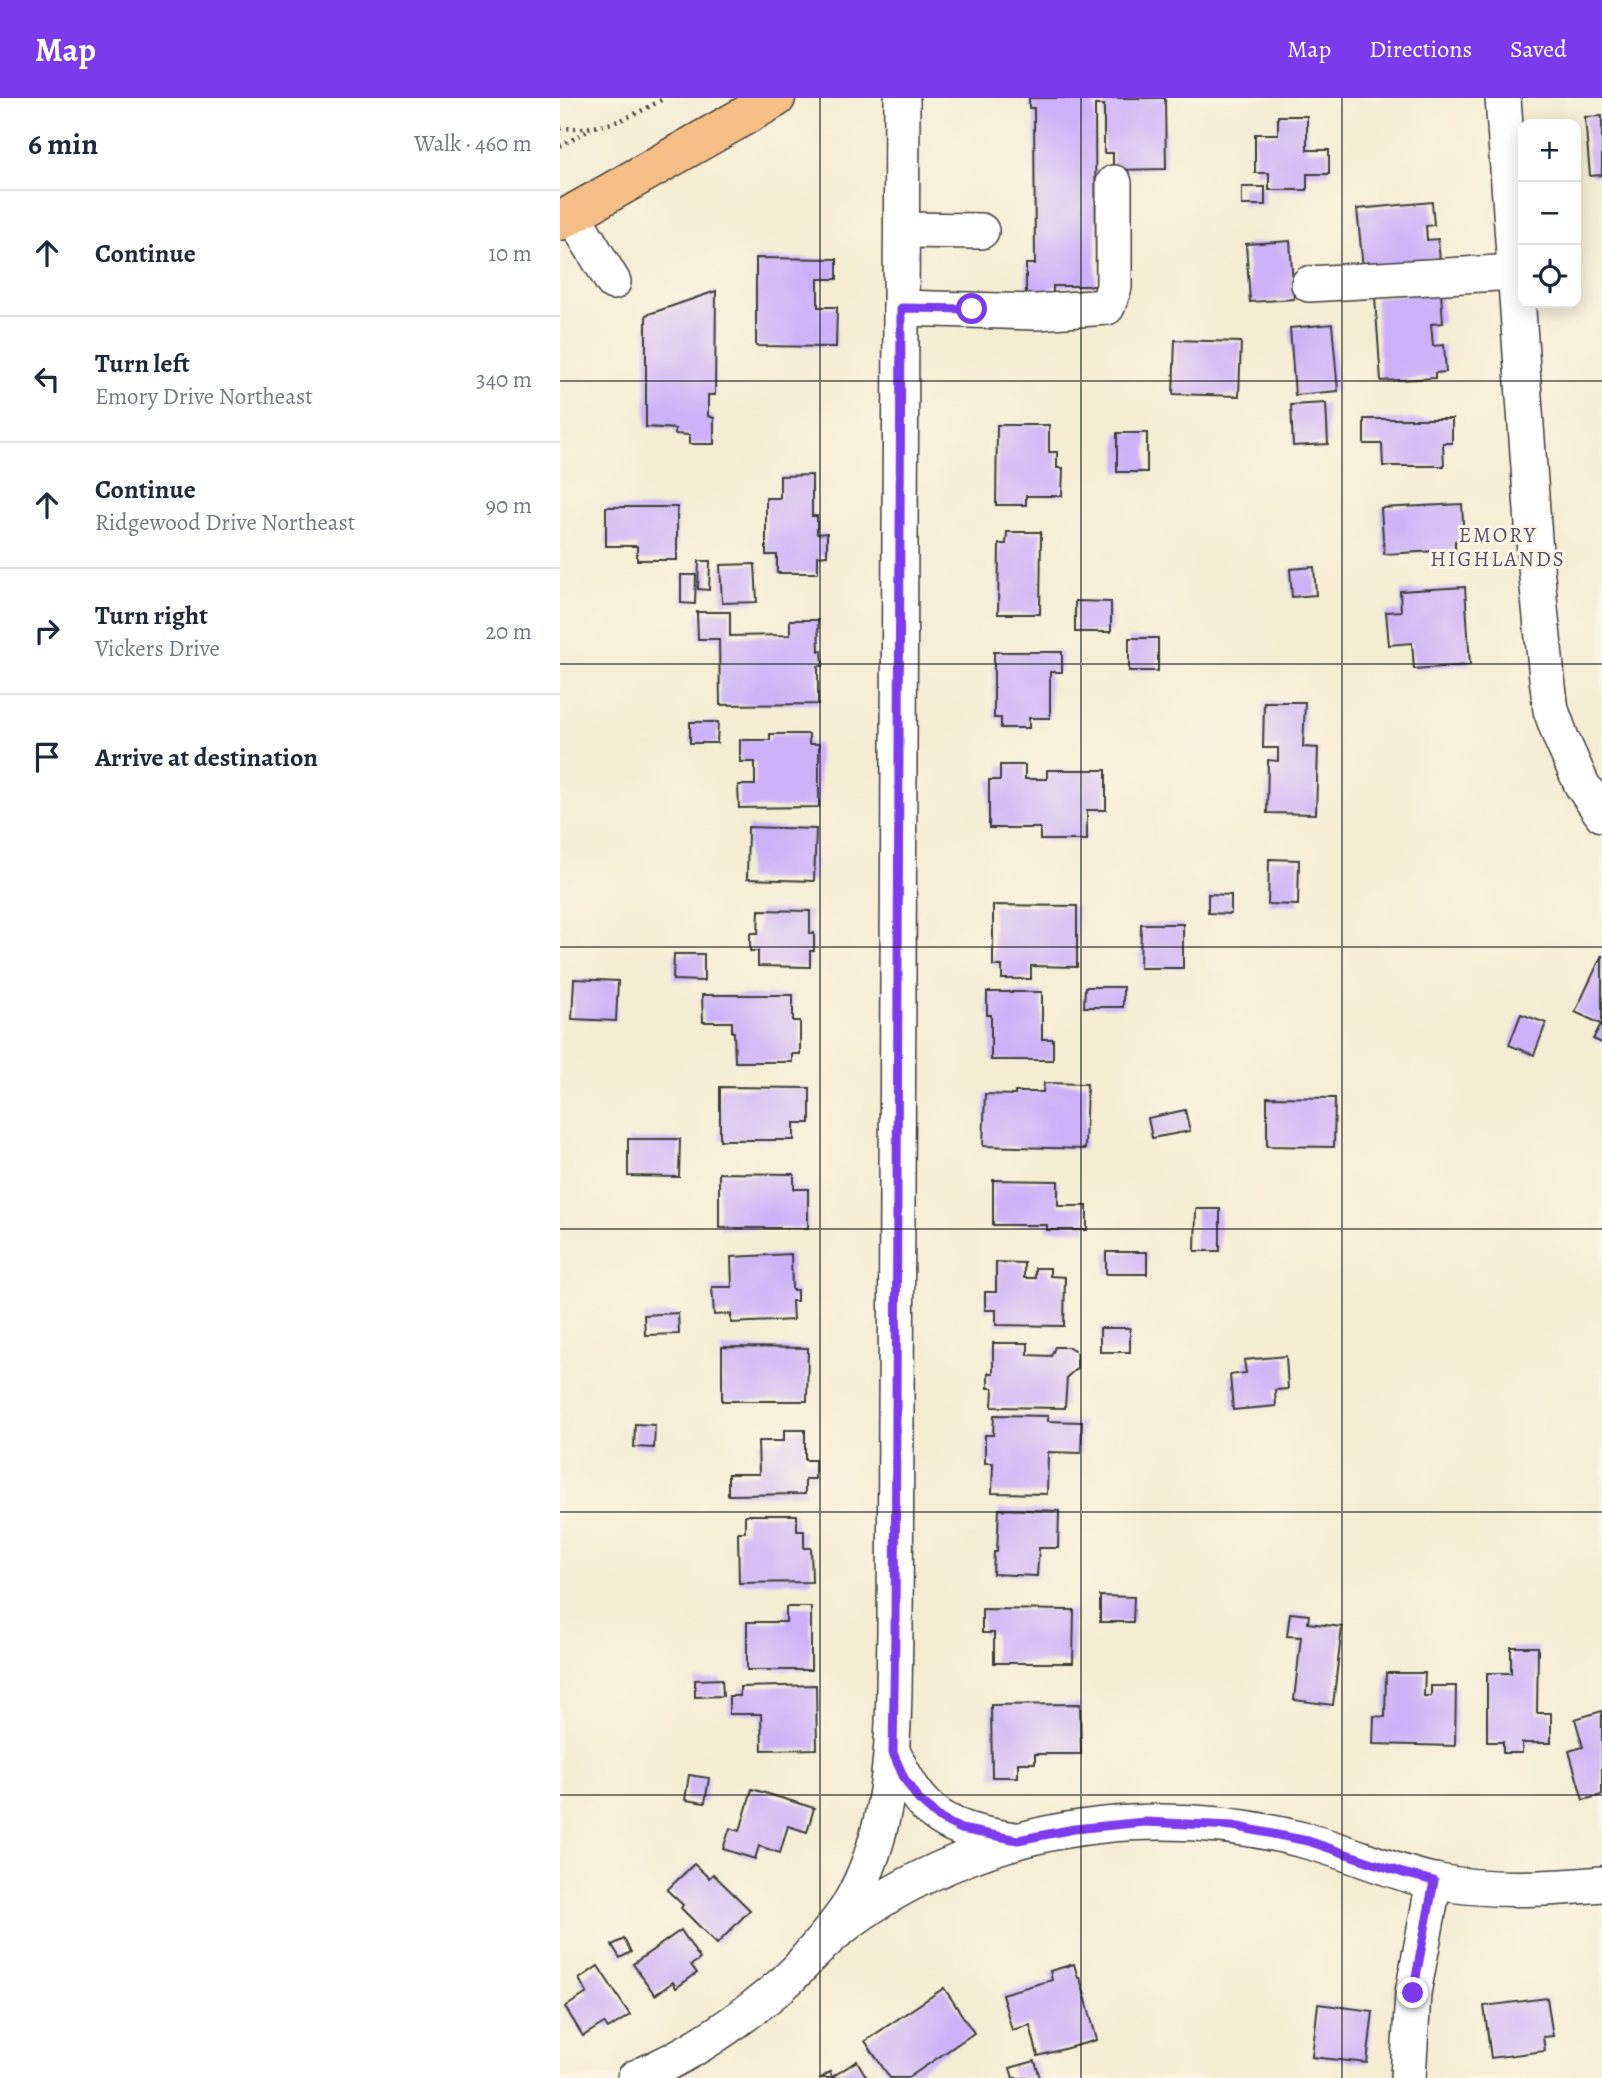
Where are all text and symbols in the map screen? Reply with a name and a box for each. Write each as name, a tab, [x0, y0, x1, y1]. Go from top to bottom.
text: Map	[35, 27, 96, 72]
text: Map	[1287, 33, 1331, 65]
text: Directions	[1369, 33, 1472, 65]
text: Saved	[1510, 33, 1567, 65]
map controls	[1518, 119, 1581, 308]
button: +	[1518, 119, 1581, 182]
text: 6 min	[28, 124, 98, 164]
text: Walk · 460 m	[414, 128, 532, 159]
button: −	[1518, 182, 1581, 245]
icon: ahead	[28, 234, 66, 272]
text: Continue	[95, 236, 196, 271]
text: 10 m	[488, 238, 532, 269]
button: locate	[1518, 245, 1581, 308]
route start	[956, 293, 987, 324]
text: Turn left	[95, 346, 190, 381]
icon: left	[28, 360, 66, 398]
text: 340 m	[476, 364, 532, 395]
text: Emory Drive Northeast	[95, 381, 313, 412]
text: Continue	[95, 472, 196, 507]
icon: ahead	[28, 486, 66, 524]
text: 90 m	[486, 490, 532, 521]
text: Ridgewood Drive Northeast	[95, 507, 355, 538]
district label: EMORY HIGHLANDS	[1430, 521, 1566, 573]
text: Turn right	[95, 598, 208, 633]
icon: right	[28, 612, 66, 650]
text: 20 m	[485, 616, 532, 647]
text: Vickers Drive	[95, 633, 220, 664]
icon: arrive	[28, 738, 66, 776]
text: Arrive at destination	[95, 740, 318, 775]
route end	[1397, 1977, 1428, 2008]

